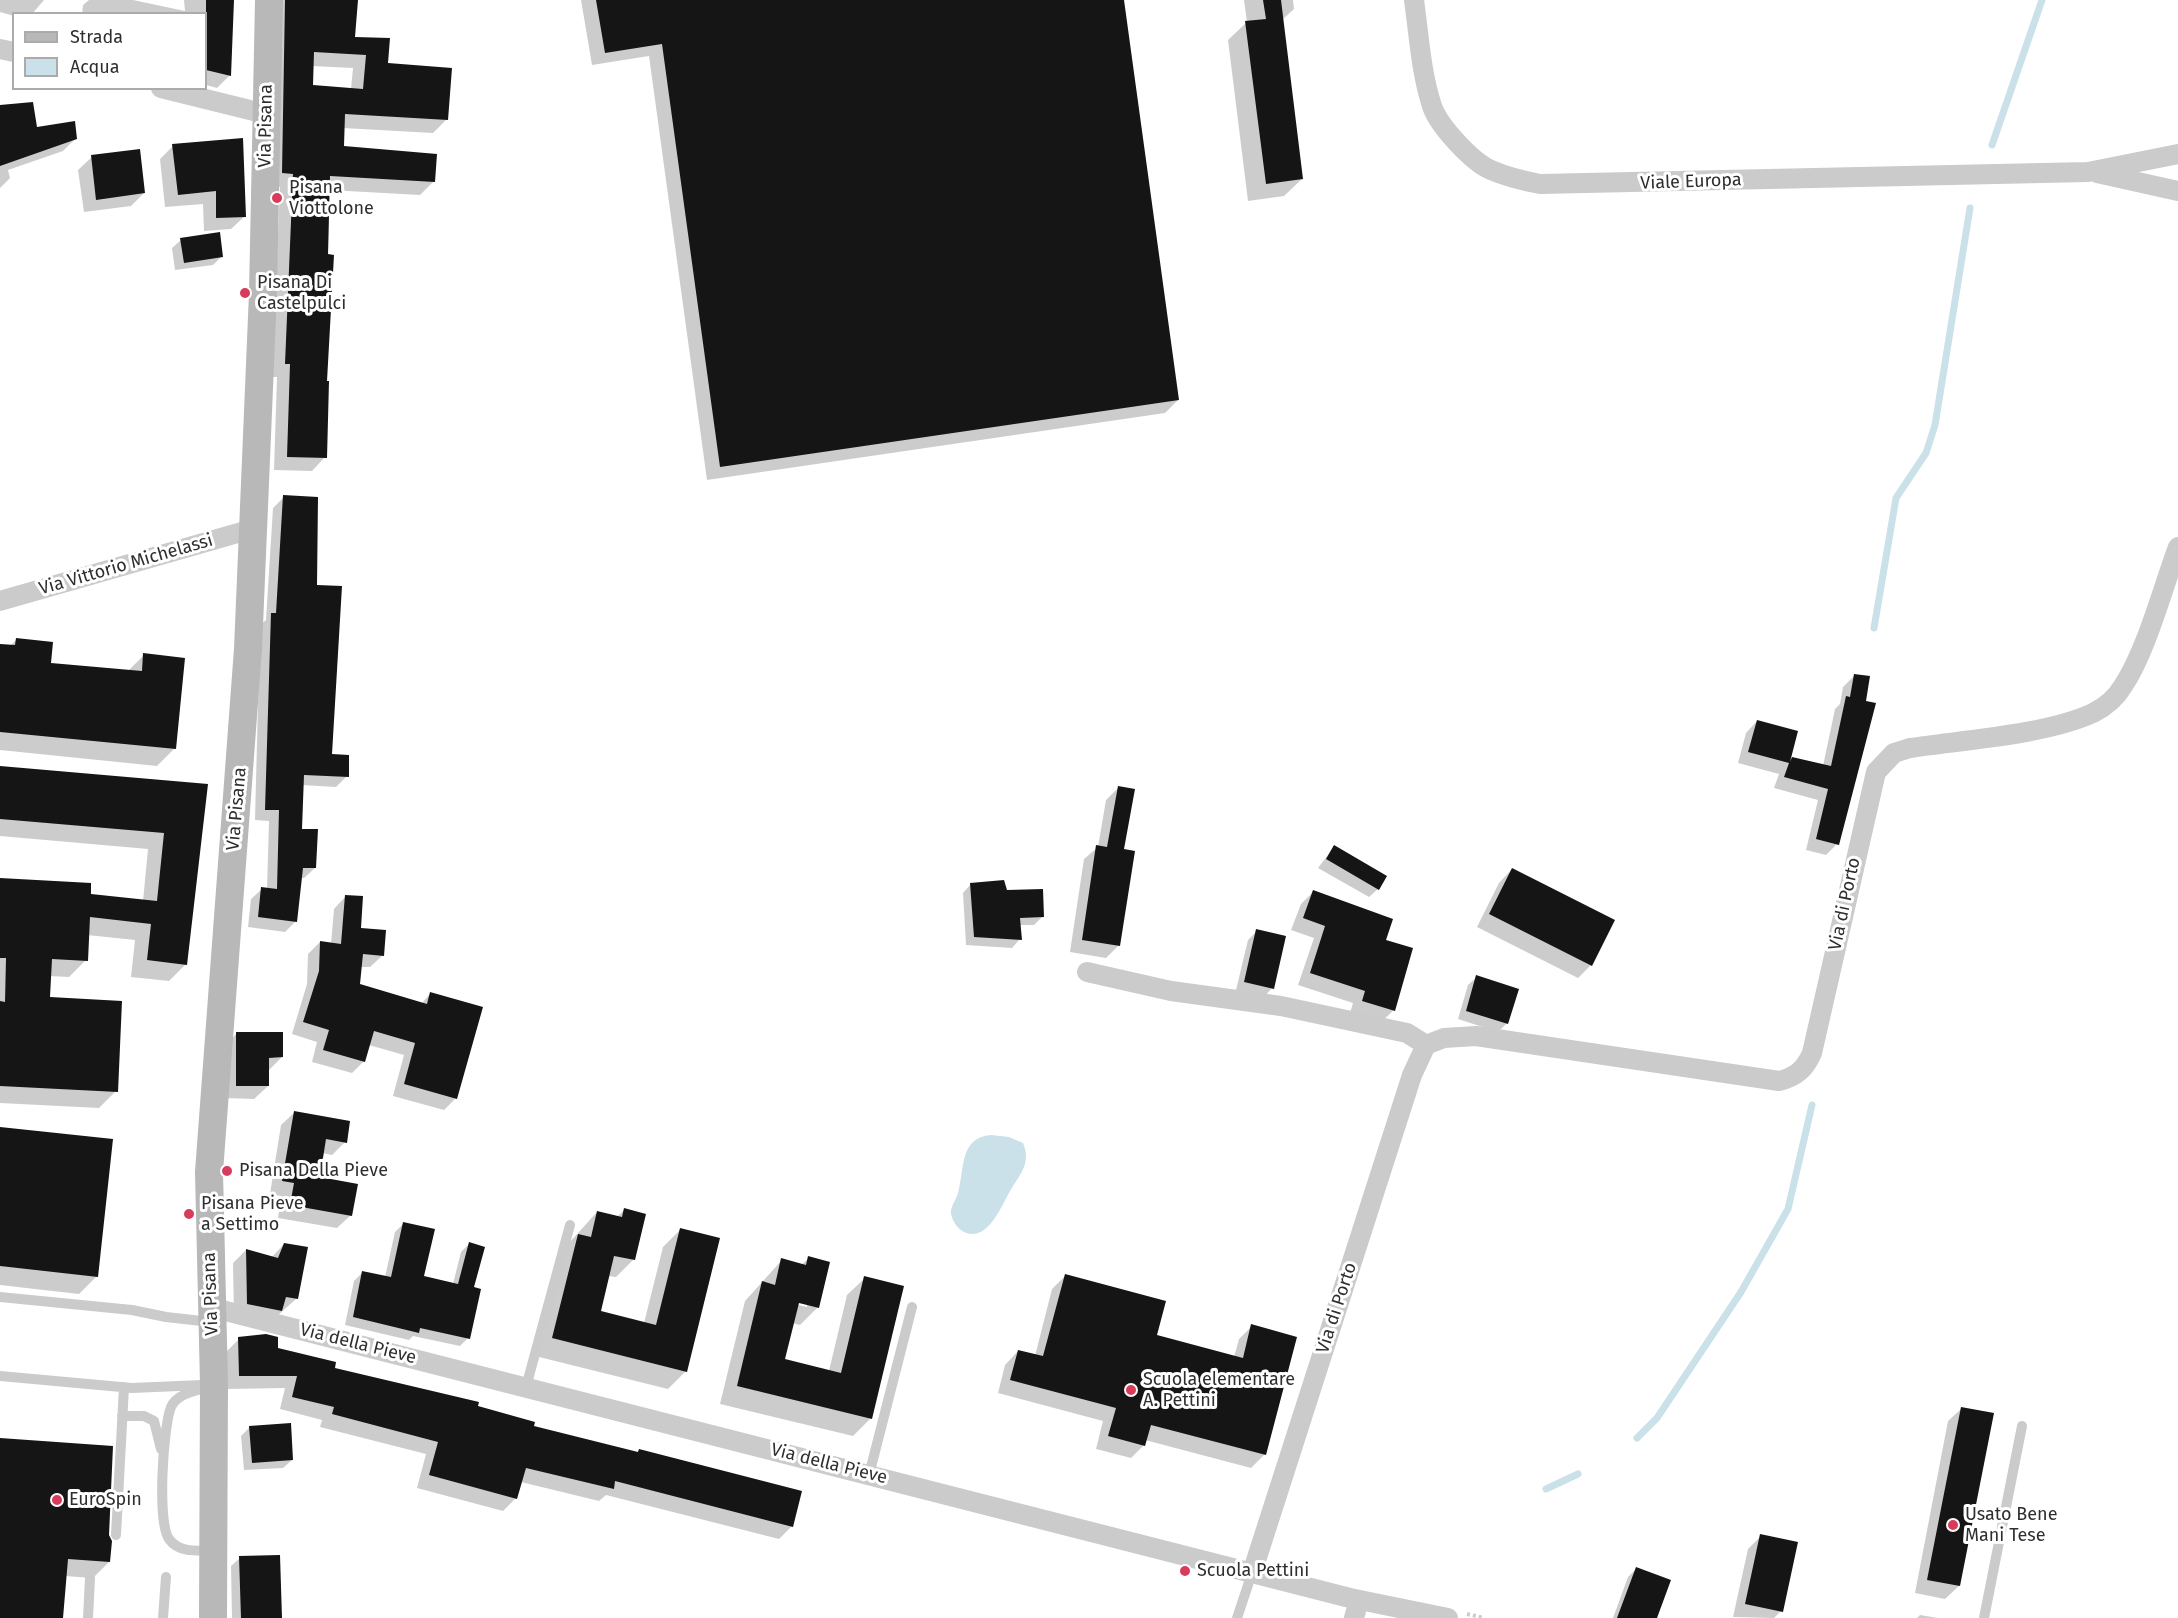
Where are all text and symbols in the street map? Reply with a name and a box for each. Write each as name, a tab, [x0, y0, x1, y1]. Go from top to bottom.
legend	[12, 12, 207, 90]
text: Strada	[70, 26, 123, 48]
text: Acqua	[70, 56, 120, 78]
street label: Via Pisana	[254, 84, 278, 168]
street label: Viale Europa	[1640, 169, 1742, 195]
place label: Pisana Viottolone	[289, 177, 374, 219]
marker: Pisana Viottolone	[270, 191, 284, 205]
place label: Pisana Di Castelpulci	[257, 272, 346, 314]
marker: Pisana Di Castelpulci	[238, 286, 252, 300]
street label: Via Vittorio Michelassi	[37, 530, 215, 600]
street label: Via Pisana	[223, 766, 251, 852]
street label: Via di Porto	[1825, 856, 1865, 952]
place label: Pisana Della Pieve	[239, 1160, 388, 1182]
marker: Pisana Della Pieve	[220, 1164, 234, 1178]
place label: Pisana Pieve a Settimo	[201, 1193, 304, 1236]
marker: Pisana Pieve a Settimo	[182, 1207, 196, 1221]
street label: Via Pisana	[199, 1252, 223, 1336]
street label: Via di Porto	[1312, 1260, 1362, 1356]
street label: Via della Pieve	[298, 1319, 418, 1369]
place label: Scuola elementare A. Pettini	[1143, 1369, 1295, 1412]
marker: Scuola elementare A. Pettini	[1124, 1383, 1138, 1397]
street label: Via della Pieve	[769, 1439, 889, 1489]
place label: EuroSpin	[69, 1489, 142, 1511]
marker: EuroSpin	[50, 1493, 64, 1507]
place label: Usato Bene Mani Tese	[1965, 1504, 2057, 1546]
marker: Usato Bene Mani Tese	[1946, 1518, 1960, 1532]
place label: Scuola Pettini	[1197, 1560, 1309, 1582]
marker: Scuola Pettini	[1178, 1564, 1192, 1578]

